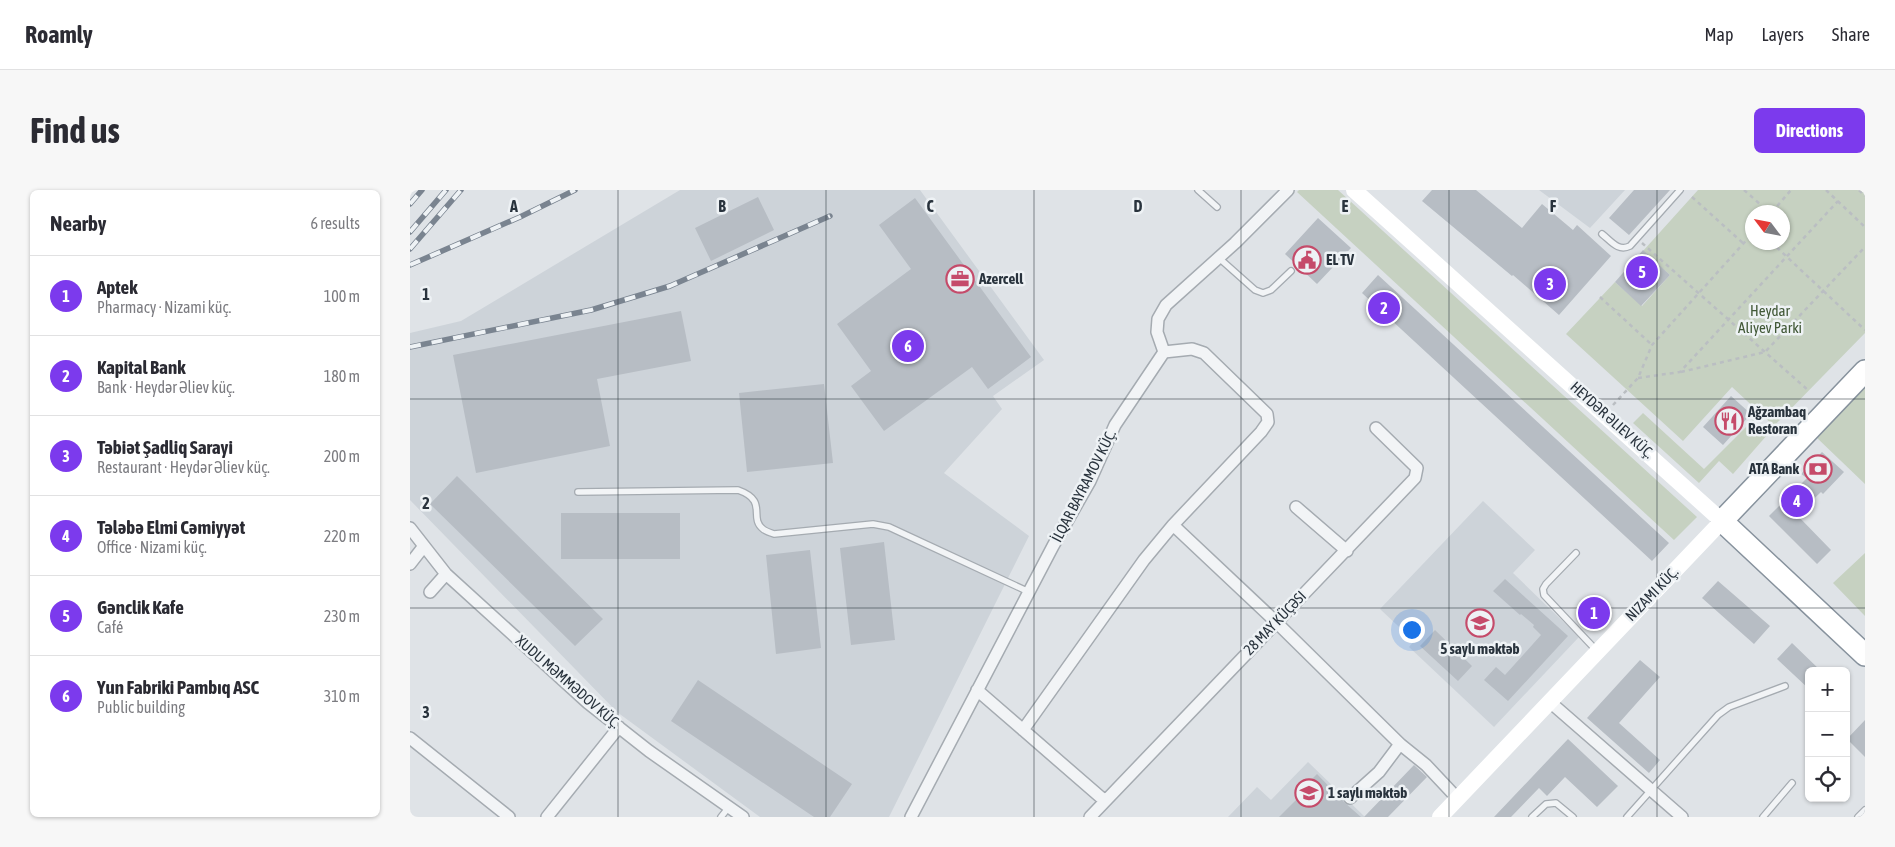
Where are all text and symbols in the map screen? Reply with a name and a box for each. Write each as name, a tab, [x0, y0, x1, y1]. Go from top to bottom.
text: Roamly	[25, 21, 93, 48]
text: Map	[1704, 24, 1733, 45]
text: Layers	[1761, 24, 1804, 45]
text: Share	[1832, 24, 1870, 45]
button: Directions	[1754, 108, 1865, 153]
text: Find us	[30, 110, 120, 150]
text: A	[509, 197, 518, 215]
text: B	[718, 197, 726, 215]
text: C	[926, 197, 934, 215]
text: D	[1134, 197, 1143, 215]
text: E	[1342, 197, 1349, 215]
text: F	[1550, 197, 1557, 215]
north arrow	[1745, 205, 1790, 250]
text: Nearby	[50, 211, 106, 235]
text: 6 results	[310, 214, 360, 232]
public building icon: EL TV	[1292, 245, 1322, 275]
place label: EL TV	[1326, 251, 1355, 268]
pin: 5	[1626, 253, 1658, 291]
office icon: Azercell	[945, 264, 975, 294]
pin: 3	[1534, 265, 1566, 303]
place label: Azercell	[978, 270, 1024, 287]
text: Aptek	[97, 276, 138, 298]
text: 1	[422, 285, 430, 303]
text: 1	[62, 287, 70, 305]
text: 100 m	[324, 287, 360, 305]
pin: 2	[1368, 289, 1400, 327]
text: Pharmacy · Nizami küç.	[97, 298, 231, 316]
park label: Heydar Aliyev Parki	[1738, 302, 1802, 336]
pin: 6	[892, 327, 924, 365]
text: Kapital Bank	[97, 356, 186, 378]
text: 2	[62, 367, 70, 385]
text: 180 m	[324, 367, 360, 385]
text: Bank · Heydər Əliev küç.	[97, 378, 235, 396]
street label: HEYDƏR ƏLIEV KÜÇ.	[1567, 378, 1658, 462]
place label: Ağzambaq Restoran	[1747, 403, 1806, 437]
restaurant icon: Ağzambaq Restoran	[1714, 406, 1744, 436]
street label: İLQAR BAYRAMOV KÜÇ.	[1048, 426, 1119, 545]
text: Təbiət Şadliq Sarayi	[97, 436, 233, 458]
text: 3	[62, 447, 70, 465]
text: 200 m	[324, 447, 360, 465]
bank icon: ATA Bank	[1803, 454, 1833, 484]
text: Restaurant · Heydər Əliev küç.	[97, 458, 270, 476]
place label: ATA Bank	[1748, 460, 1799, 477]
pin: 4	[1781, 482, 1813, 520]
text: 2	[422, 494, 430, 512]
text: Tələbə Elmi Cəmiyyət	[97, 516, 245, 538]
text: 4	[62, 527, 70, 545]
text: 220 m	[324, 527, 360, 545]
text: Office · Nizami küç.	[97, 538, 207, 556]
street label: NIZAMI KÜÇ.	[1622, 563, 1682, 624]
street label: 28 MAY KÜÇƏSI	[1240, 587, 1309, 658]
pin: 1	[1578, 594, 1610, 632]
text: Gənclik Kafe	[97, 596, 184, 618]
text: 5	[62, 607, 70, 625]
text: 230 m	[324, 607, 360, 625]
school or university icon: 5 saylı məktəb	[1465, 608, 1495, 638]
your location	[1399, 617, 1425, 643]
text: Café	[97, 618, 123, 636]
street label: XUDU MƏMMƏDOV KÜÇ.	[513, 632, 624, 732]
place label: 5 saylı məktəb	[1440, 640, 1520, 657]
map controls	[1805, 667, 1850, 802]
button: +	[1805, 667, 1850, 712]
text: Yun Fabriki Pambıq ASC	[97, 676, 259, 698]
text: 6	[62, 687, 70, 705]
text: 310 m	[324, 687, 360, 705]
text: Public building	[97, 698, 185, 716]
text: 3	[422, 703, 430, 721]
button: −	[1805, 712, 1850, 757]
button: locate	[1805, 757, 1850, 802]
school or university icon: 1 saylı məktəb	[1294, 778, 1324, 808]
place label: 1 saylı məktəb	[1328, 784, 1407, 801]

